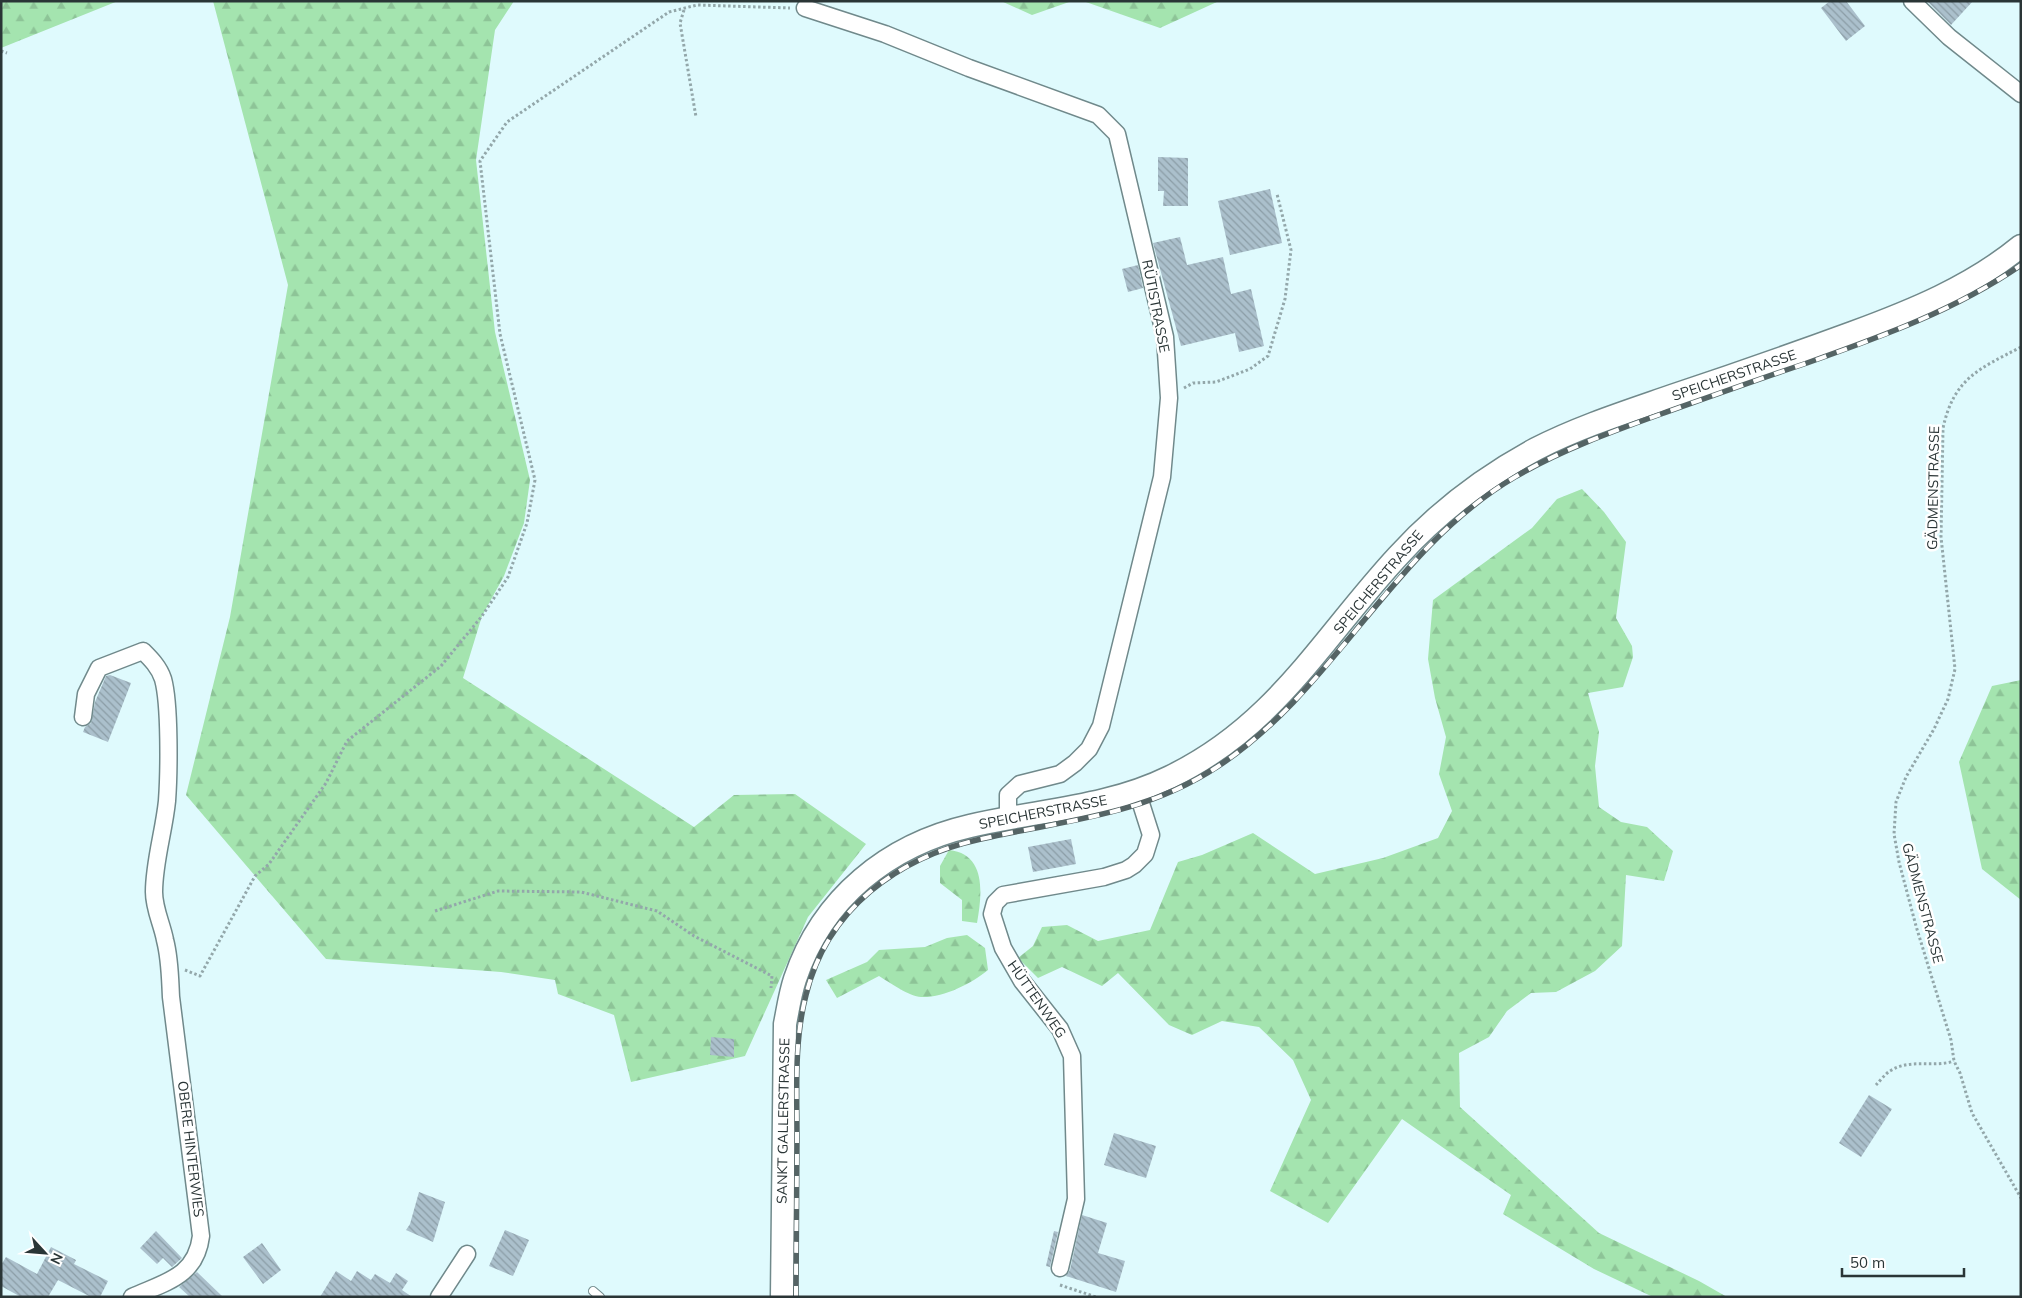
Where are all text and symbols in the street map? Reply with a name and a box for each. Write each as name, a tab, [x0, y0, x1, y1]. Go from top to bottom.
street label: RÜTISTRASSE	[1138, 258, 1174, 354]
street label: SPEICHERSTRASSE	[1669, 345, 1799, 405]
street label: GÄDMENSTRASSE	[1923, 426, 1943, 550]
street label: SPEICHERSTRASSE	[1329, 526, 1427, 638]
street label: SPEICHERSTRASSE	[977, 791, 1109, 833]
street label: GÄDMENSTRASSE	[1898, 841, 1948, 965]
street label: HÜTTENWEG	[1004, 957, 1070, 1041]
street label: SANKT GALLERSTRASSE	[773, 1038, 793, 1204]
street label: OBERE HINTERWIES	[174, 1080, 208, 1218]
north arrow	[20, 1228, 70, 1278]
scale bar	[1842, 1246, 1964, 1278]
text: N	[46, 1250, 67, 1267]
text: 50 m	[1850, 1253, 1885, 1272]

